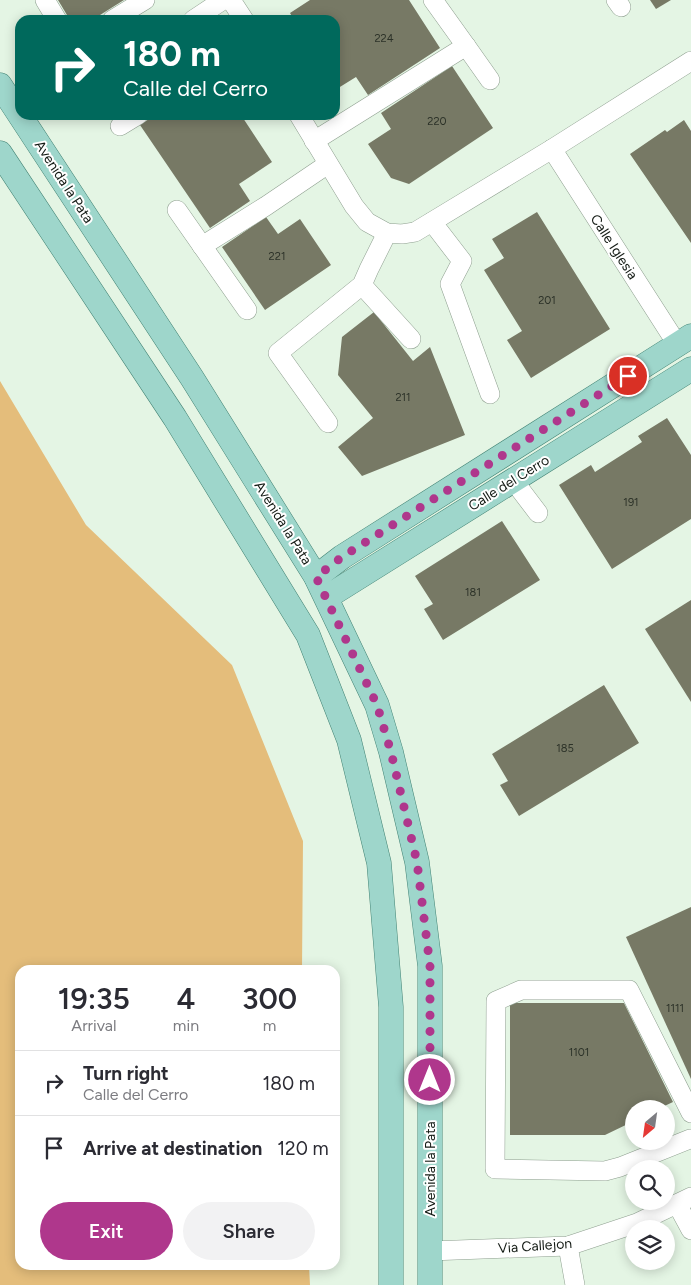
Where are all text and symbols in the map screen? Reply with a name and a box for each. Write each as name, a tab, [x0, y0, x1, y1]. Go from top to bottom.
house number: 224	[374, 32, 394, 45]
text: 180 m	[123, 33, 221, 75]
icon: right	[40, 35, 105, 100]
text: Calle del Cerro	[123, 75, 268, 102]
house number: 220	[427, 115, 447, 128]
street label: Avenida la Pata	[31, 137, 97, 227]
street label: Calle Iglesia	[587, 211, 641, 283]
house number: 221	[269, 250, 285, 263]
house number: 201	[538, 294, 556, 307]
pin	[607, 355, 649, 397]
icon: arrive	[614, 362, 642, 390]
house number: 211	[395, 391, 411, 404]
street label: Calle del Cerro	[465, 451, 553, 515]
street label: Avenida la Pata	[251, 478, 315, 568]
house number: 191	[623, 496, 639, 509]
house number: 181	[465, 586, 481, 599]
house number: 185	[556, 742, 574, 755]
text: 19:35	[58, 980, 130, 1017]
text: 4	[177, 980, 195, 1017]
text: 300	[242, 980, 297, 1017]
house number: 1111	[666, 1002, 684, 1015]
text: Arrival	[71, 1016, 117, 1035]
text: min	[173, 1016, 199, 1035]
text: m	[263, 1016, 276, 1035]
house number: 1101	[569, 1046, 589, 1059]
position arrow	[403, 1053, 455, 1105]
text: Turn right	[83, 1062, 169, 1085]
icon: right	[40, 1069, 68, 1097]
text: 180 m	[262, 1072, 315, 1095]
text: Calle del Cerro	[83, 1085, 188, 1104]
north arrow	[625, 1100, 675, 1150]
map controls	[625, 1100, 675, 1270]
street label: Avenida la Pata	[422, 1121, 439, 1217]
icon: arrive	[40, 1134, 68, 1162]
text: Arrive at destination	[83, 1137, 262, 1160]
text: 120 m	[277, 1137, 329, 1160]
button: search	[625, 1160, 675, 1210]
button: Exit	[40, 1202, 173, 1260]
button: Share	[183, 1202, 315, 1260]
button: layers	[625, 1220, 675, 1270]
street label: Via Callejon	[497, 1235, 573, 1257]

